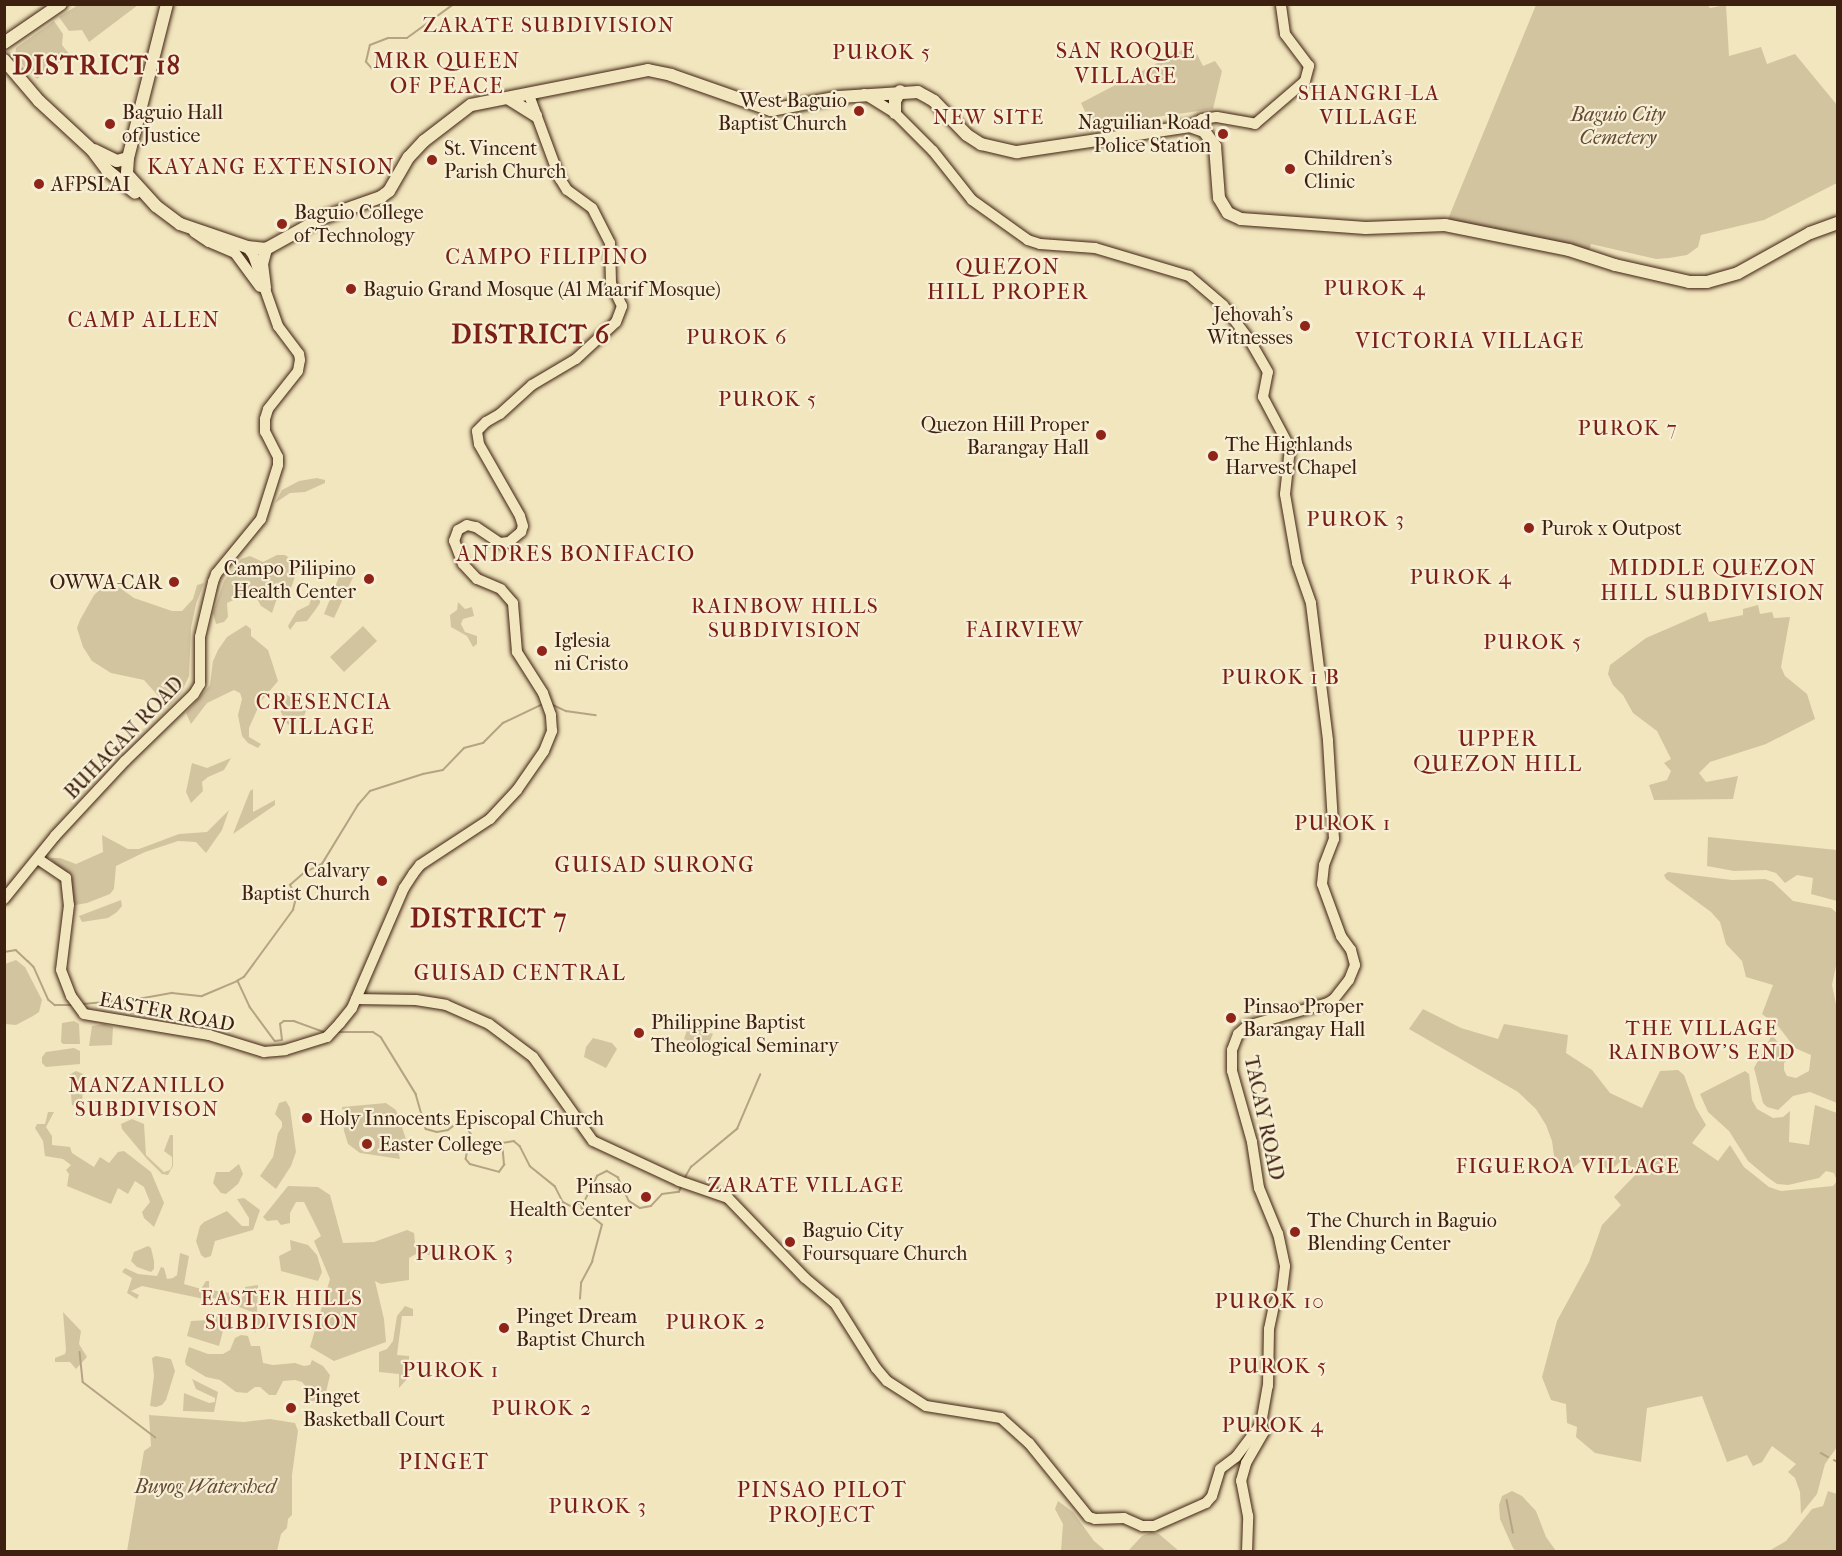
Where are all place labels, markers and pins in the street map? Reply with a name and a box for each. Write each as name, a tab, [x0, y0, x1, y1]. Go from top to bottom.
place label: West Baguio Baptist Church	[718, 88, 847, 135]
place label: Baguio Hall of Justice	[122, 100, 223, 147]
marker: West Baguio Baptist Church	[852, 104, 866, 118]
place label: Naguilian Road Police Station	[1078, 110, 1211, 157]
marker: Baguio Hall of Justice	[103, 117, 117, 131]
marker: Naguilian Road Police Station	[1216, 127, 1230, 141]
place label: St. Vincent Parish Church	[444, 136, 567, 183]
place label: Children's Clinic	[1304, 146, 1392, 193]
marker: St. Vincent Parish Church	[425, 153, 439, 167]
marker: Children's Clinic	[1281, 160, 1299, 178]
place label: AFPSLAI	[51, 172, 130, 196]
marker: AFPSLAI	[32, 177, 46, 191]
place label: Baguio College of Technology	[294, 201, 424, 248]
marker: Baguio College of Technology	[275, 217, 289, 231]
place label: Baguio Grand Mosque (Al Maarif Mosque)	[363, 277, 721, 301]
marker: Baguio Grand Mosque (Al Maarif Mosque)	[344, 282, 358, 296]
place label: Jehovah's Witnesses	[1207, 302, 1293, 349]
marker: Jehovah's Witnesses	[1298, 319, 1312, 333]
place label: Quezon Hill Proper Barangay Hall	[921, 412, 1089, 459]
marker: Quezon Hill Proper Barangay Hall	[1094, 428, 1108, 442]
place label: The Highlands Harvest Chapel	[1225, 432, 1357, 479]
marker: The Highlands Harvest Chapel	[1206, 449, 1220, 463]
place label: Purok x Outpost	[1541, 516, 1682, 540]
marker: Purok x Outpost	[1522, 521, 1536, 535]
place label: Campo Pilipino Health Center	[224, 556, 356, 603]
place label: OWWA-CAR	[50, 570, 162, 594]
marker: Campo Pilipino Health Center	[360, 570, 378, 588]
marker: OWWA-CAR	[167, 575, 181, 589]
place label: Iglesia ni Cristo	[554, 628, 628, 675]
marker: Iglesia ni Cristo	[535, 644, 549, 658]
place label: Calvary Baptist Church	[241, 858, 370, 905]
marker: Calvary Baptist Church	[375, 874, 389, 888]
place label: Pinsao Proper Barangay Hall	[1243, 994, 1365, 1041]
place label: Philippine Baptist Theological Seminary	[651, 1010, 839, 1057]
marker: Pinsao Proper Barangay Hall	[1224, 1011, 1238, 1025]
marker: Philippine Baptist Theological Seminary	[632, 1026, 646, 1040]
place label: Holy Innocents Episcopal Church	[319, 1106, 604, 1130]
marker: Holy Innocents Episcopal Church	[300, 1111, 314, 1125]
place label: Easter College	[379, 1132, 502, 1156]
marker: Easter College	[360, 1137, 374, 1151]
place label: Pinsao Health Center	[509, 1174, 632, 1221]
marker: Pinsao Health Center	[637, 1188, 655, 1206]
place label: The Church in Baguio Blending Center	[1307, 1208, 1497, 1255]
place label: Baguio City Foursquare Church	[802, 1218, 967, 1265]
marker: The Church in Baguio Blending Center	[1288, 1225, 1302, 1239]
marker: Baguio City Foursquare Church	[783, 1235, 797, 1249]
place label: Pinget Dream Baptist Church	[516, 1304, 645, 1351]
marker: Pinget Dream Baptist Church	[497, 1321, 511, 1335]
place label: Pinget Basketball Court	[303, 1384, 445, 1431]
marker: Pinget Basketball Court	[284, 1401, 298, 1415]

